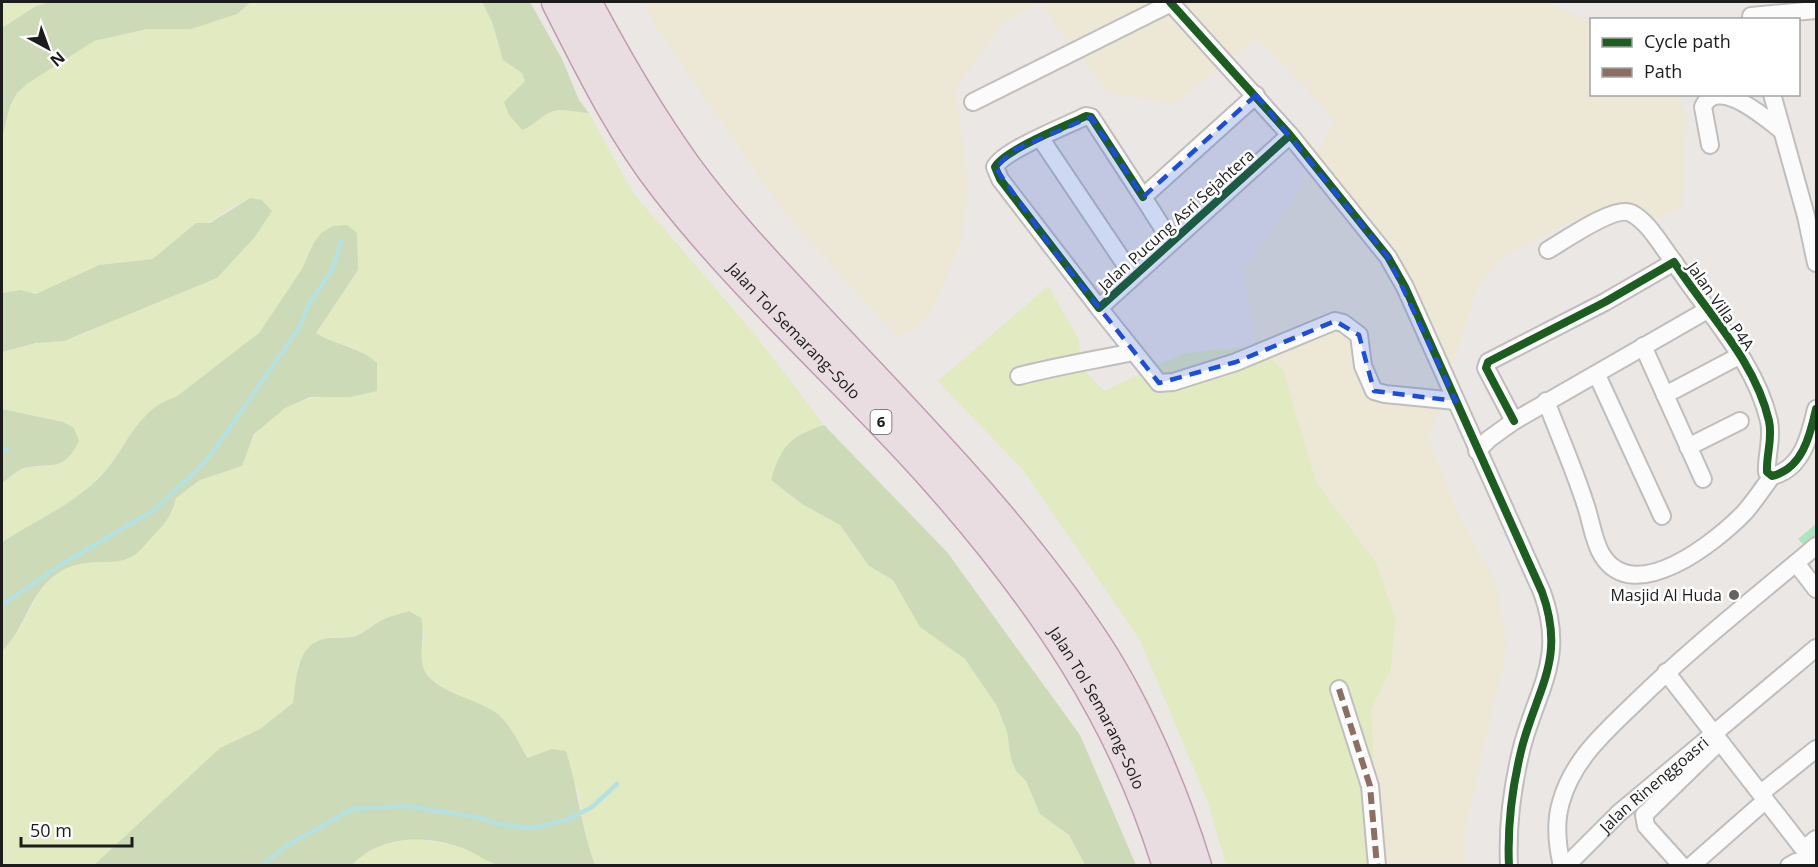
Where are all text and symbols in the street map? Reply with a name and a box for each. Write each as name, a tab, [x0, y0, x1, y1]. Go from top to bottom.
north arrow	[18, 18, 78, 78]
legend	[1590, 18, 1800, 96]
text: Cycle path	[1644, 29, 1731, 53]
text: N	[46, 47, 70, 72]
text: Path	[1644, 59, 1682, 83]
street label: Jalan Pucung Asri Sejahtera	[1092, 144, 1259, 297]
street label: Jalan Tol Semarang–Solo	[722, 256, 866, 404]
street label: Jalan Villa P4A	[1681, 256, 1760, 355]
road number: 6	[870, 410, 892, 434]
place label: Masjid Al Huda	[1610, 584, 1722, 606]
marker: Masjid Al Huda	[1727, 588, 1741, 602]
street label: Jalan Tol Semarang–Solo	[1043, 621, 1150, 792]
street label: Jalan Rinenggoasri	[1593, 732, 1713, 839]
scale bar	[21, 810, 132, 848]
text: 50 m	[30, 818, 72, 842]

